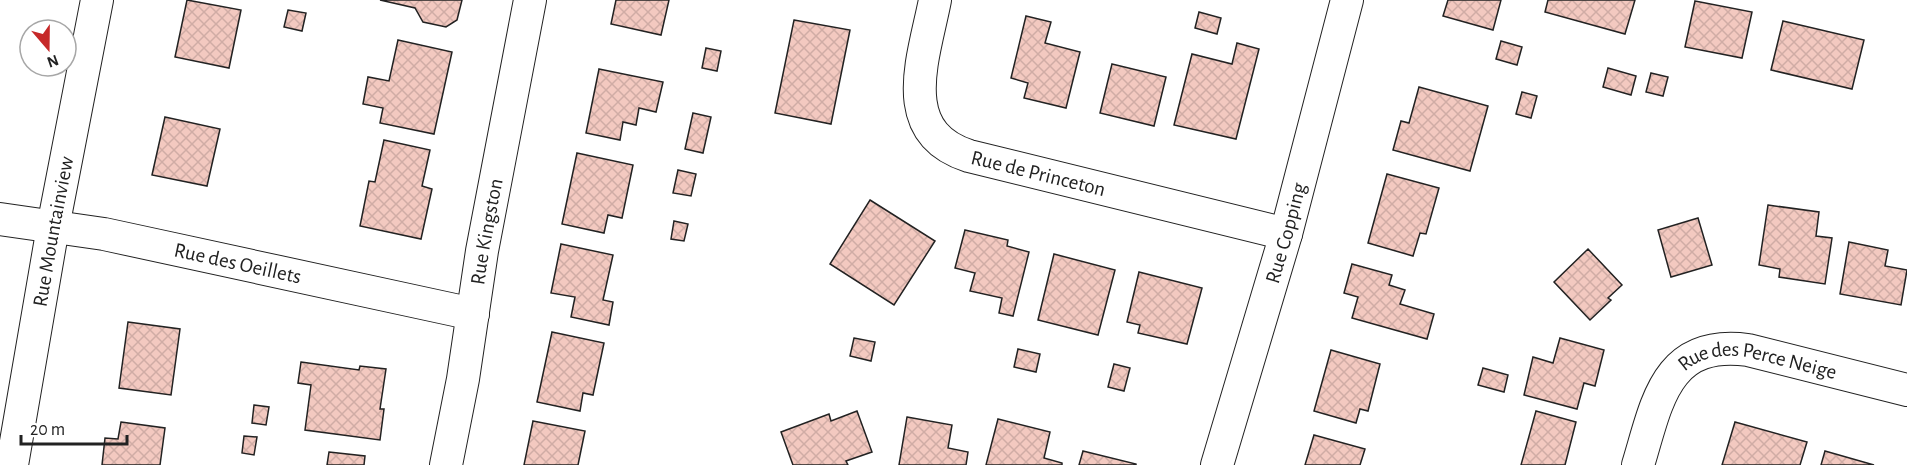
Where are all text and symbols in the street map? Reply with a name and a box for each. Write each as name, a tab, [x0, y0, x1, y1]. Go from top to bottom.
north arrow	[18, 18, 78, 78]
text: N	[45, 52, 61, 71]
street label: Rue de Princeton	[969, 146, 1108, 200]
street label: Rue Mountainview	[29, 154, 77, 308]
street label: Rue Kingston	[467, 176, 506, 286]
street label: Rue Copping	[1261, 180, 1310, 286]
street label: Rue des Oeillets	[172, 239, 303, 287]
street label: Rue des Perce Neige	[1674, 338, 1839, 382]
scale bar	[21, 408, 128, 446]
text: 20 m	[30, 421, 65, 439]

